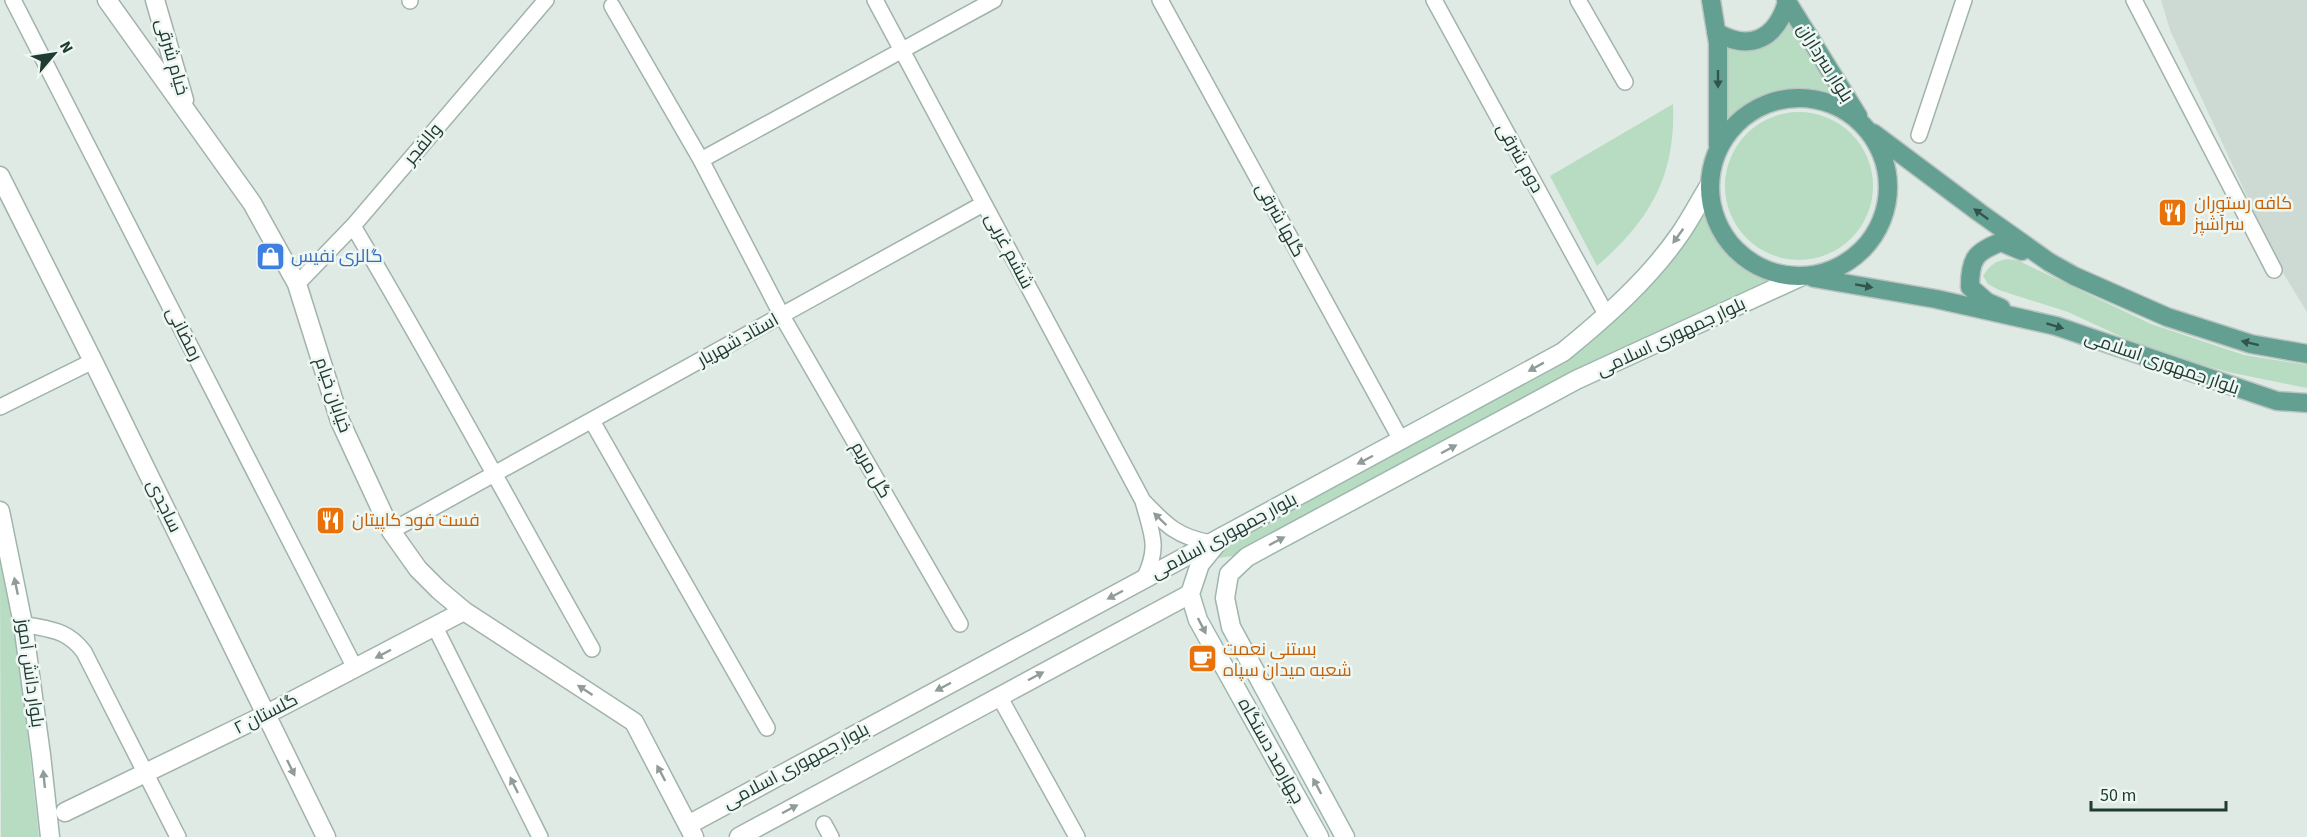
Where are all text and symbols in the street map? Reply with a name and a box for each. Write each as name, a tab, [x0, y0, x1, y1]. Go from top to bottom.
street label: خیام شرقی	[149, 16, 195, 98]
street label: بلوار سرداران	[1791, 19, 1859, 107]
north arrow	[24, 24, 84, 84]
text: N	[54, 37, 78, 57]
one-way arrow	[1713, 70, 1723, 89]
street label: والفجر	[398, 118, 448, 171]
street label: دوم شرقی	[1490, 118, 1550, 198]
street label: گلها شرقی	[1249, 178, 1311, 262]
place label: کافه رستوران سرآشپز	[2193, 191, 2292, 237]
restaurant icon: کافه رستوران سرآشپز	[2157, 197, 2189, 229]
one-way arrow	[1974, 208, 1990, 220]
street label: ششم غربی	[979, 209, 1039, 293]
one-way arrow	[1672, 227, 1684, 243]
shop icon: گالری نفیس	[254, 240, 286, 272]
place label: گالری نفیس	[291, 244, 383, 269]
one-way arrow	[1855, 282, 1874, 291]
street label: بلوار جمهوری اسلامی	[1592, 291, 1750, 383]
street label: رمضانی	[160, 303, 208, 365]
street label: استاد شهریار	[692, 307, 783, 373]
one-way arrow	[2046, 322, 2064, 331]
street label: بلوار جمهوری اسلامی	[2081, 325, 2243, 401]
one-way arrow	[2240, 338, 2259, 348]
street label: خیابان خیام	[308, 354, 358, 436]
one-way arrow	[1527, 362, 1544, 372]
street label: گل مریم	[845, 437, 897, 503]
one-way arrow	[1440, 444, 1457, 454]
one-way arrow	[1356, 455, 1373, 465]
street label: ساجدی	[141, 475, 187, 537]
street label: بلوار جمهوری اسلامی	[1147, 487, 1301, 585]
restaurant icon: فست فود کاپیتان	[315, 504, 347, 536]
place label: فست فود کاپیتان	[352, 508, 480, 533]
one-way arrow	[1153, 512, 1167, 526]
one-way arrow	[1269, 536, 1286, 546]
one-way arrow	[10, 577, 20, 595]
one-way arrow	[1106, 590, 1123, 600]
street label: بلوار دانش آموز	[10, 616, 50, 729]
one-way arrow	[1197, 618, 1207, 635]
place label: بستنی نعمت شعبه میدان سپاه	[1223, 637, 1352, 683]
cafe icon: بستنی نعمت شعبه میدان سپاه	[1186, 643, 1218, 675]
one-way arrow	[375, 649, 392, 659]
one-way arrow	[1027, 672, 1044, 681]
one-way arrow	[934, 682, 951, 692]
one-way arrow	[577, 685, 593, 696]
street label: گلستان ۲	[230, 687, 302, 741]
street label: چهارصد دستگاه	[1232, 694, 1310, 808]
street label: بلوار جمهوری اسلامی	[719, 717, 873, 815]
one-way arrow	[287, 759, 296, 776]
one-way arrow	[656, 764, 666, 781]
one-way arrow	[39, 769, 49, 788]
scale bar	[2091, 774, 2226, 812]
one-way arrow	[509, 776, 519, 793]
one-way arrow	[1312, 777, 1322, 794]
text: 50 m	[2100, 783, 2136, 808]
one-way arrow	[782, 804, 799, 814]

